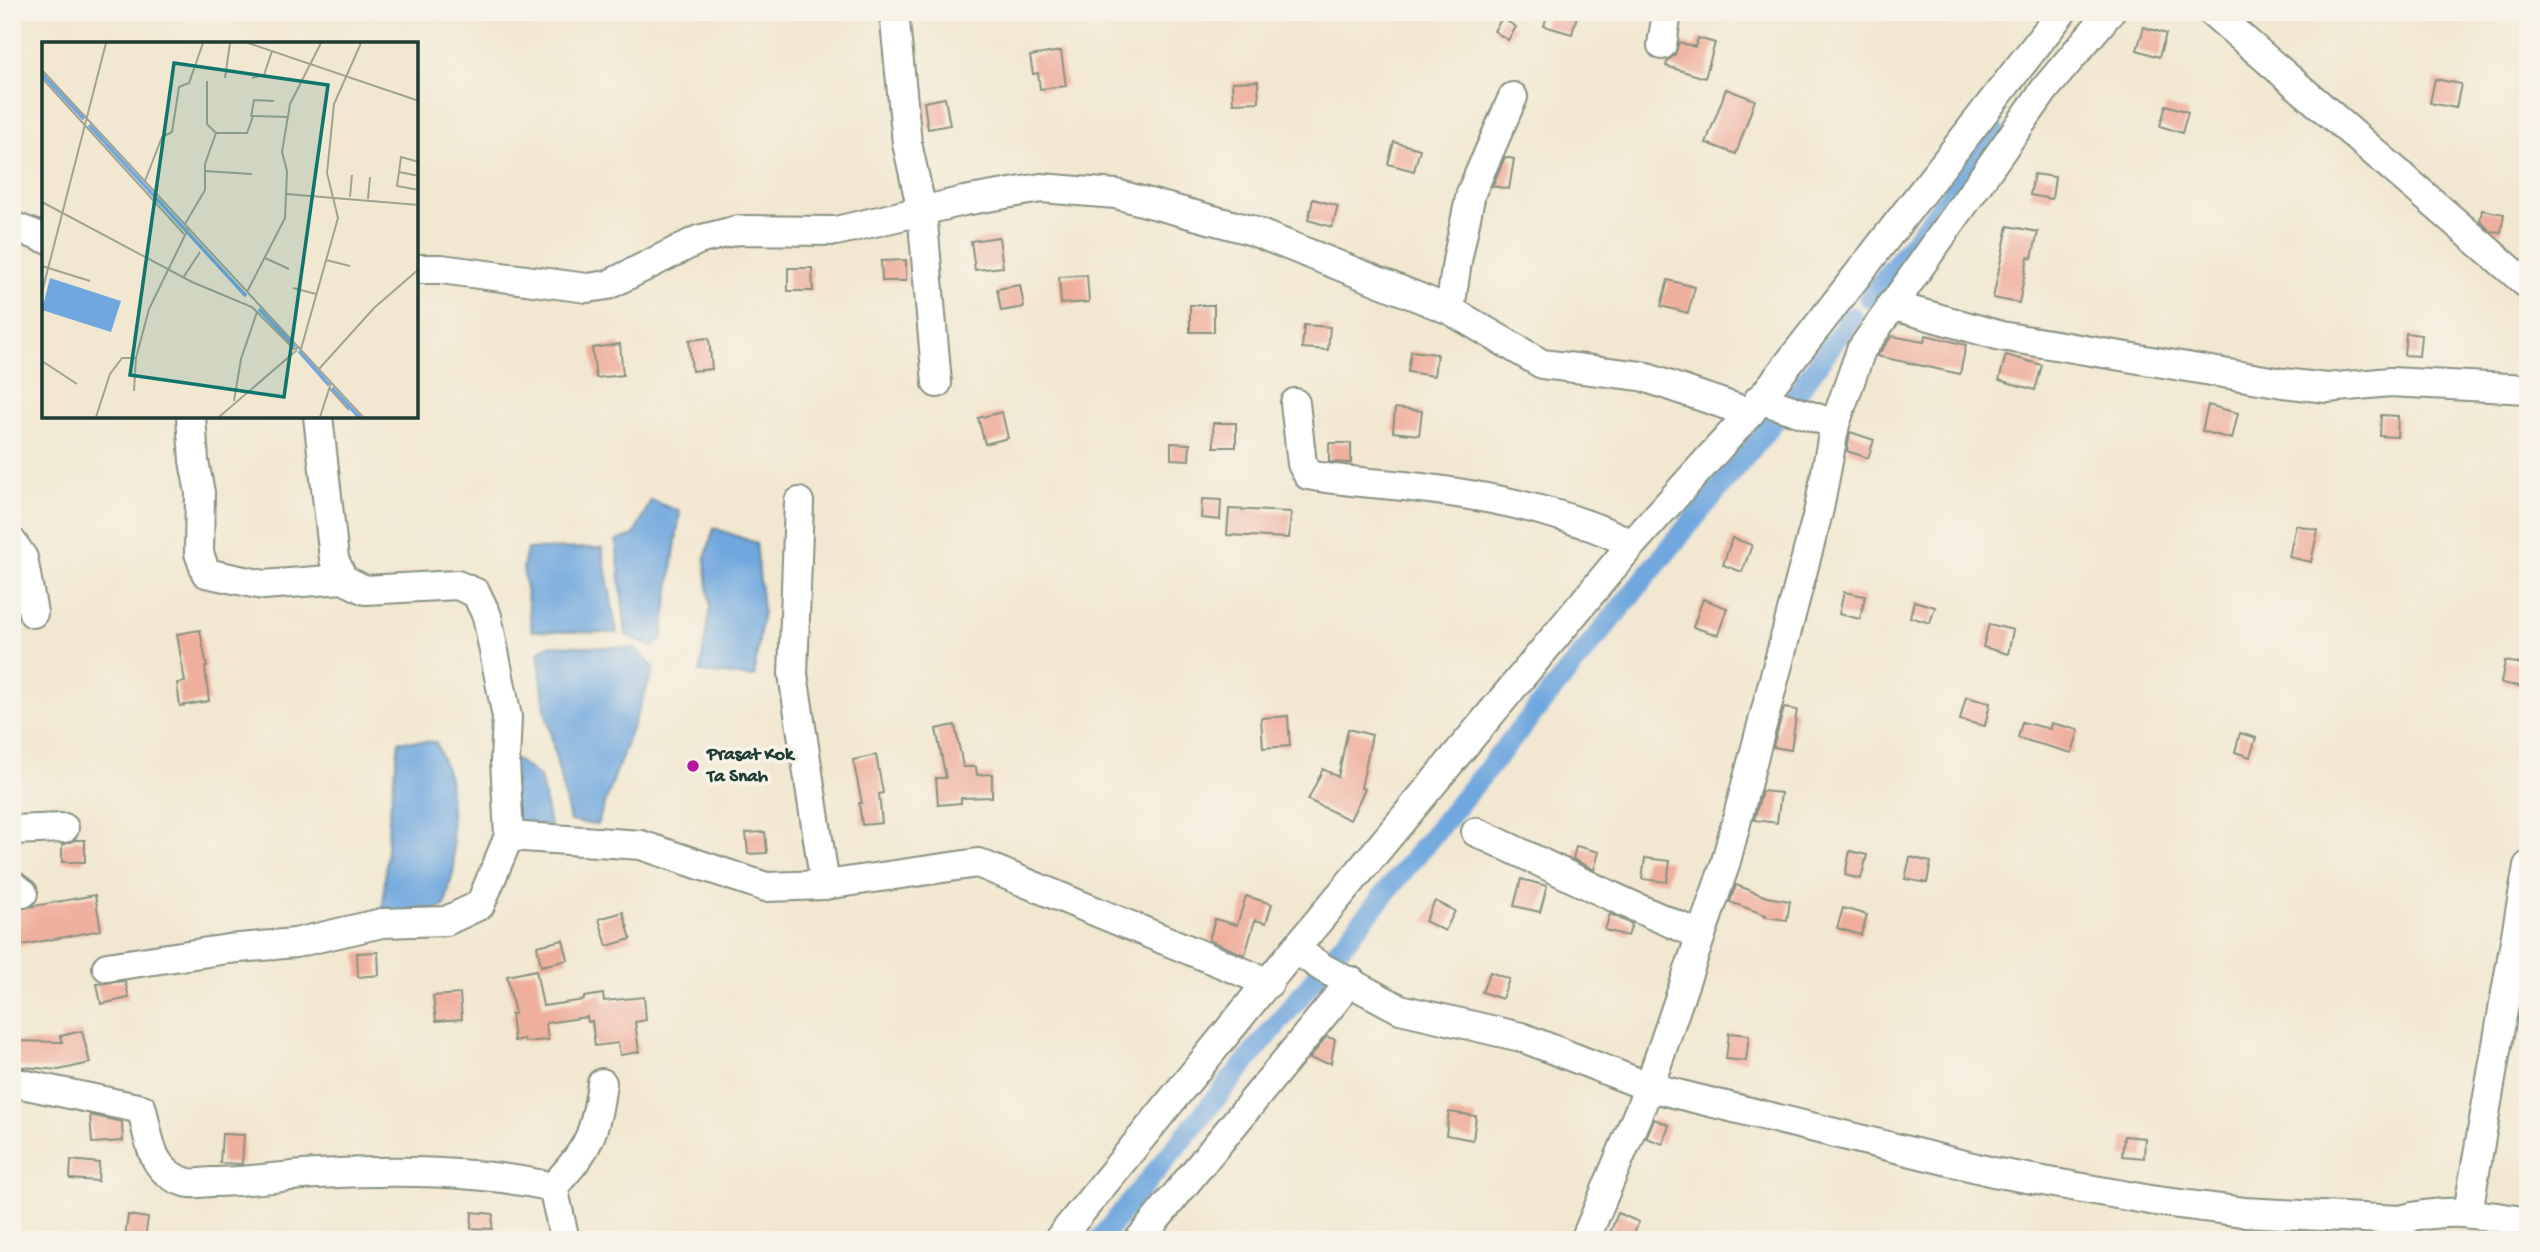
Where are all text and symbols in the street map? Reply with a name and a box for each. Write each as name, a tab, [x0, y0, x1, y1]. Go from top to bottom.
inset map	[42, 42, 418, 418]
place label: Prasat Kok Ta Snah	[705, 744, 796, 789]
marker: Prasat Kok Ta Snah	[685, 758, 701, 774]

